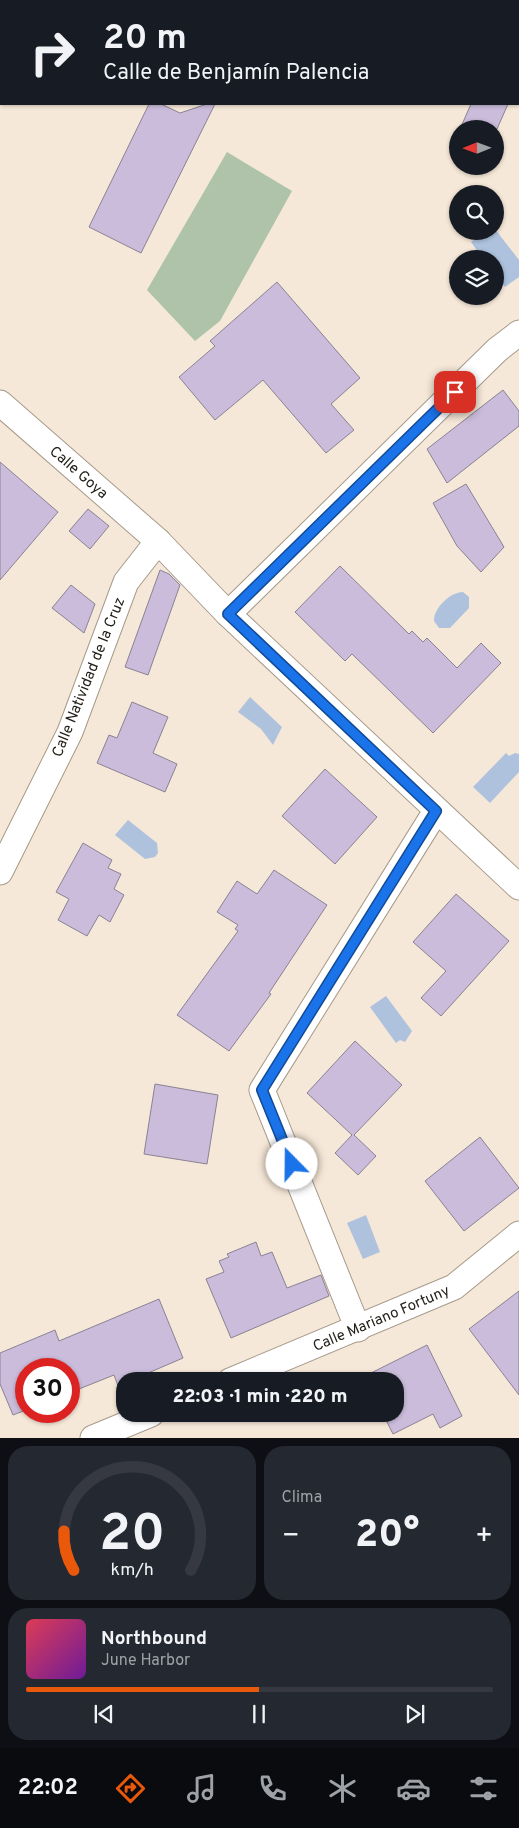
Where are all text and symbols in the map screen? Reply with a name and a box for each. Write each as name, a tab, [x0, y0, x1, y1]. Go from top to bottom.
text: 20 m	[103, 17, 187, 61]
icon: right	[20, 20, 85, 85]
text: Calle de Benjamín Palencia	[103, 60, 369, 87]
north arrow	[449, 120, 504, 175]
map controls	[449, 120, 504, 305]
button: search	[449, 185, 504, 240]
button: layers	[449, 250, 504, 305]
pin	[434, 371, 476, 413]
icon: arrive	[441, 378, 469, 406]
street label: Calle Goya	[45, 443, 111, 504]
street label: Calle Natividad de la Cruz	[49, 595, 130, 760]
position arrow	[265, 1137, 317, 1189]
street label: Calle Mariano Fortuny	[310, 1282, 453, 1357]
speed limit sign: 30	[15, 1358, 80, 1423]
text: 22:03 · 1 min · 220 m	[172, 1385, 348, 1409]
text: Clima	[282, 1488, 322, 1508]
text: 20	[99, 1503, 165, 1569]
text: 20°	[355, 1512, 419, 1561]
text: −	[282, 1519, 300, 1555]
text: +	[475, 1519, 493, 1555]
text: km/h	[110, 1559, 153, 1582]
text: Northbound	[101, 1627, 207, 1651]
text: June Harbor	[101, 1651, 190, 1671]
icon: previous	[90, 1700, 118, 1728]
icon: pause	[245, 1700, 273, 1728]
icon: next	[401, 1700, 429, 1728]
icon: directions	[113, 1771, 148, 1806]
icon: music	[184, 1771, 219, 1806]
icon: phone	[255, 1771, 290, 1806]
icon: climate	[325, 1771, 360, 1806]
icon: car	[396, 1771, 431, 1806]
icon: filters	[466, 1771, 501, 1806]
text: 22:02	[18, 1775, 78, 1802]

